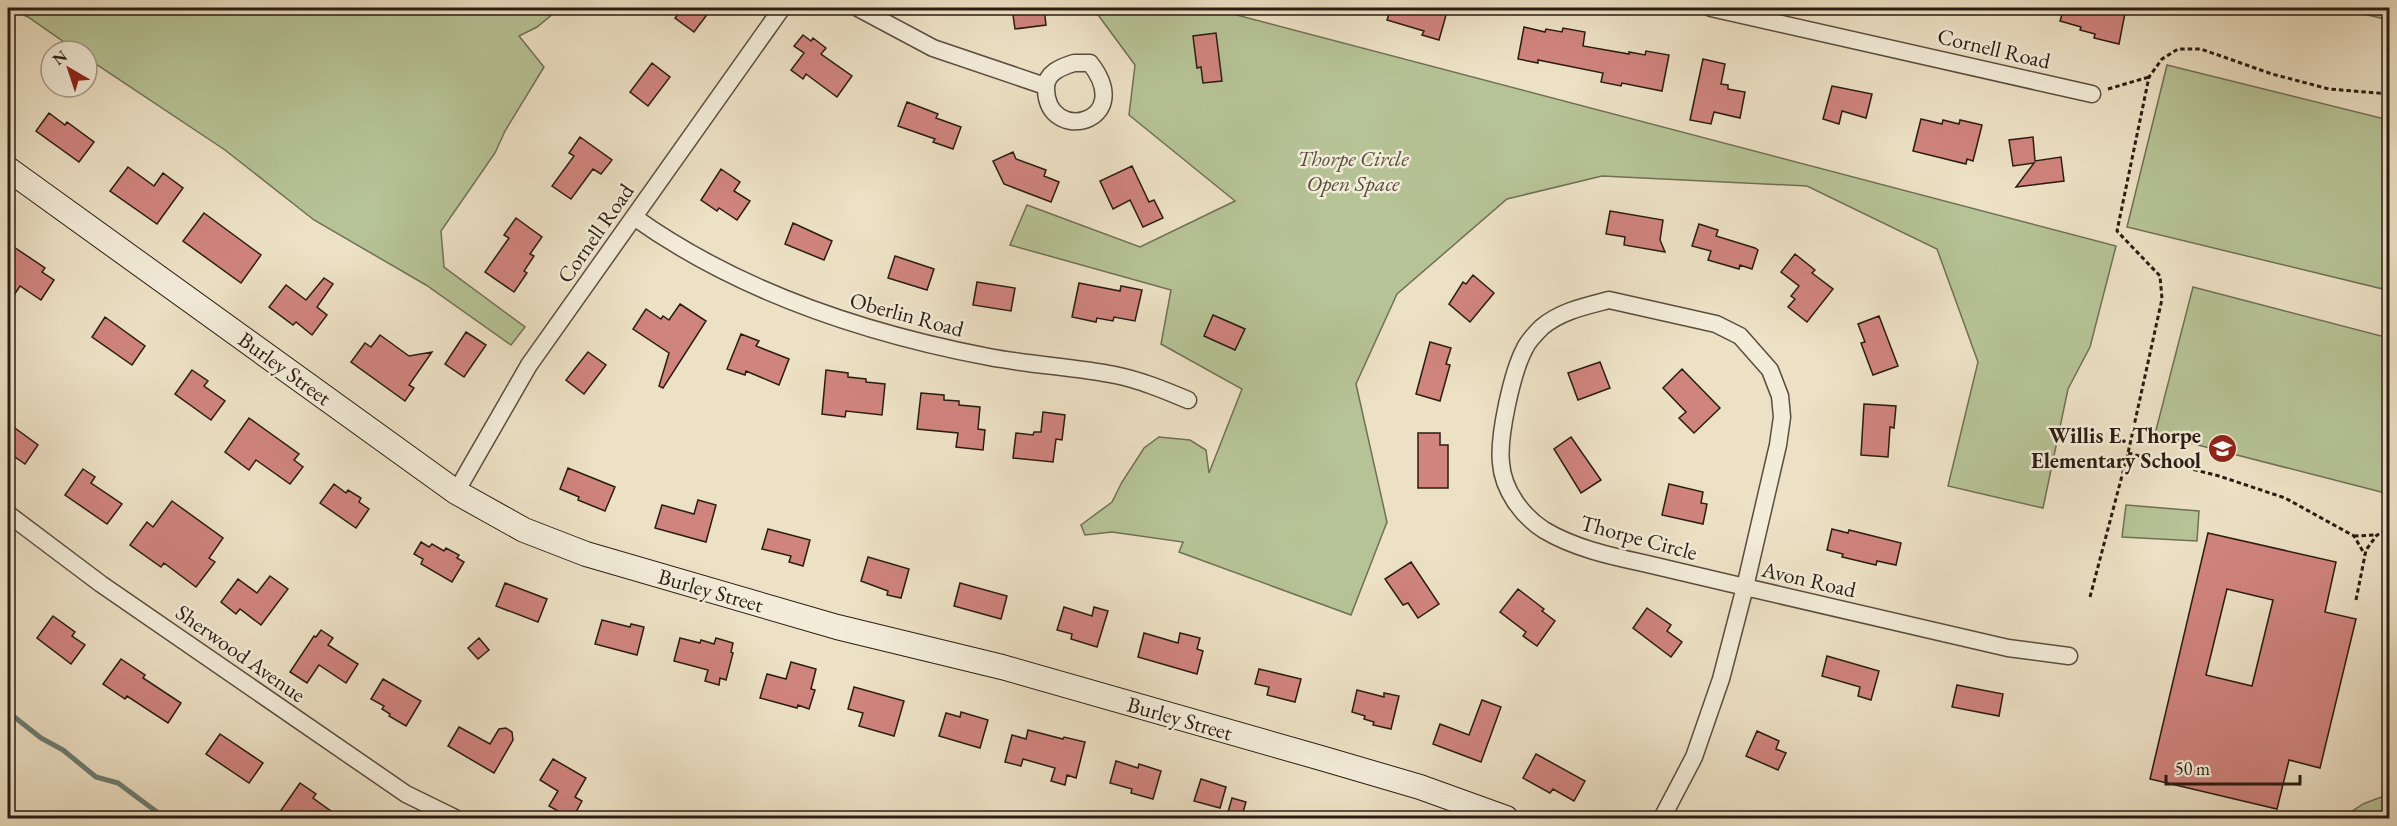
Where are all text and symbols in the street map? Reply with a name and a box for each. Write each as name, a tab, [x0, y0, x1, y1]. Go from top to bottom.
street label: Cornell Road	[1935, 21, 2054, 76]
north arrow	[39, 39, 99, 99]
text: N	[48, 45, 72, 70]
park label: Thorpe Circle Open Space	[1297, 144, 1409, 198]
street label: Cornell Road	[551, 177, 641, 289]
street label: Oberlin Road	[847, 285, 968, 344]
street label: Burley Street	[232, 325, 337, 412]
place label: Willis E. Thorpe Elementary School	[2031, 421, 2201, 475]
school or university icon: Willis E. Thorpe Elementary School	[2206, 432, 2238, 464]
street label: Thorpe Circle	[1577, 508, 1701, 567]
street label: Avon Road	[1758, 554, 1860, 605]
street label: Burley Street	[655, 562, 767, 619]
street label: Sherwood Avenue	[170, 598, 312, 709]
street label: Burley Street	[1124, 690, 1236, 747]
scale bar	[2166, 748, 2300, 786]
text: 50 m	[2175, 757, 2210, 780]

